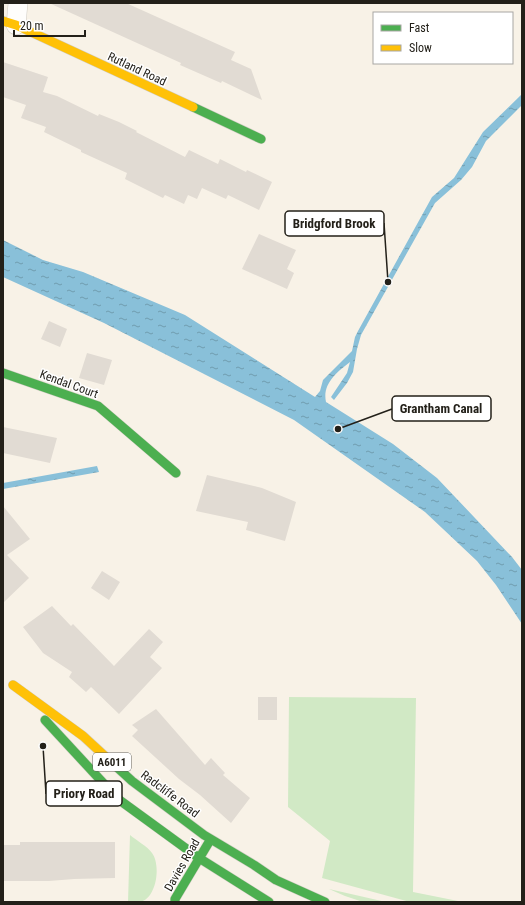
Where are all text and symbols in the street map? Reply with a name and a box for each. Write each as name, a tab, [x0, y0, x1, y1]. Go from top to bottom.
scale bar	[14, 12, 85, 38]
legend	[373, 12, 513, 64]
text: 20 m	[20, 19, 44, 33]
text: Fast	[409, 21, 430, 35]
text: Slow	[409, 41, 432, 55]
street label: Rutland Road	[106, 49, 168, 89]
callout: Bridgford Brook	[285, 211, 384, 236]
text: Bridgford Brook	[293, 216, 376, 231]
street label: Kendal Court	[38, 367, 101, 401]
callout: Grantham Canal	[392, 396, 491, 421]
text: Grantham Canal	[400, 401, 482, 416]
road number: A6011	[93, 753, 131, 771]
street label: Radcliffe Road	[138, 768, 202, 820]
callout: Priory Road	[46, 781, 122, 806]
text: Priory Road	[54, 786, 114, 801]
street label: Davies Road	[161, 836, 203, 894]

